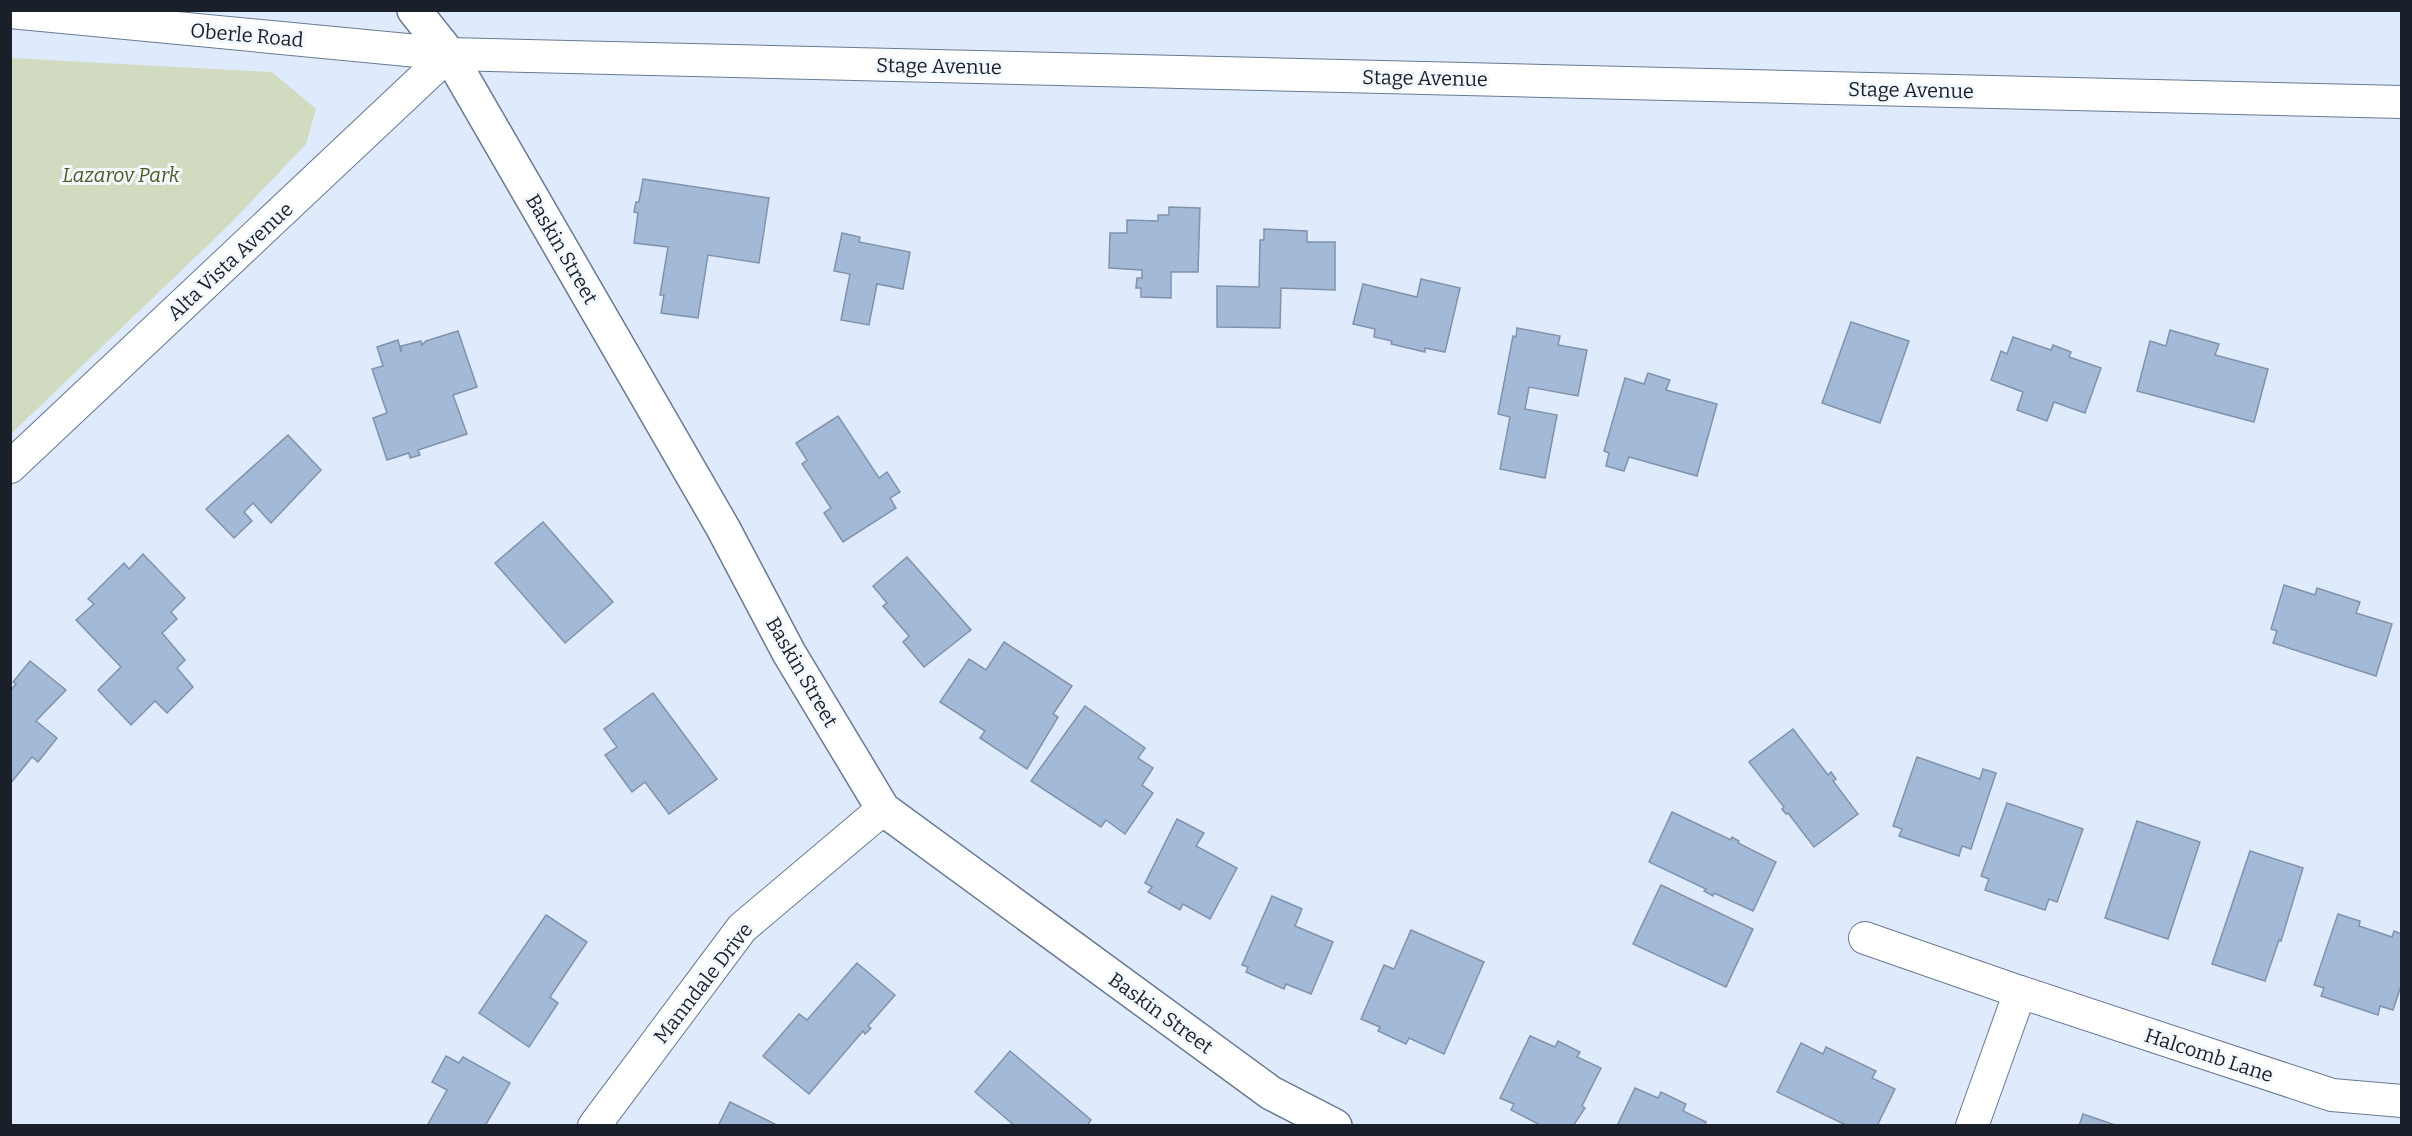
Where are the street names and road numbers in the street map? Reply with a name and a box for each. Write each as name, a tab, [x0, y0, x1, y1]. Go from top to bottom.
street label: Oberle Road	[189, 18, 305, 52]
street label: Stage Avenue	[876, 53, 1002, 79]
street label: Stage Avenue	[1362, 65, 1488, 91]
street label: Stage Avenue	[1848, 77, 1974, 103]
street label: Baskin Street	[521, 190, 603, 308]
street label: Alta Vista Avenue	[162, 197, 298, 325]
street label: Baskin Street	[761, 613, 843, 731]
street label: Manndale Drive	[649, 918, 757, 1048]
street label: Baskin Street	[1104, 967, 1218, 1059]
street label: Halcomb Lane	[2142, 1023, 2276, 1087]

